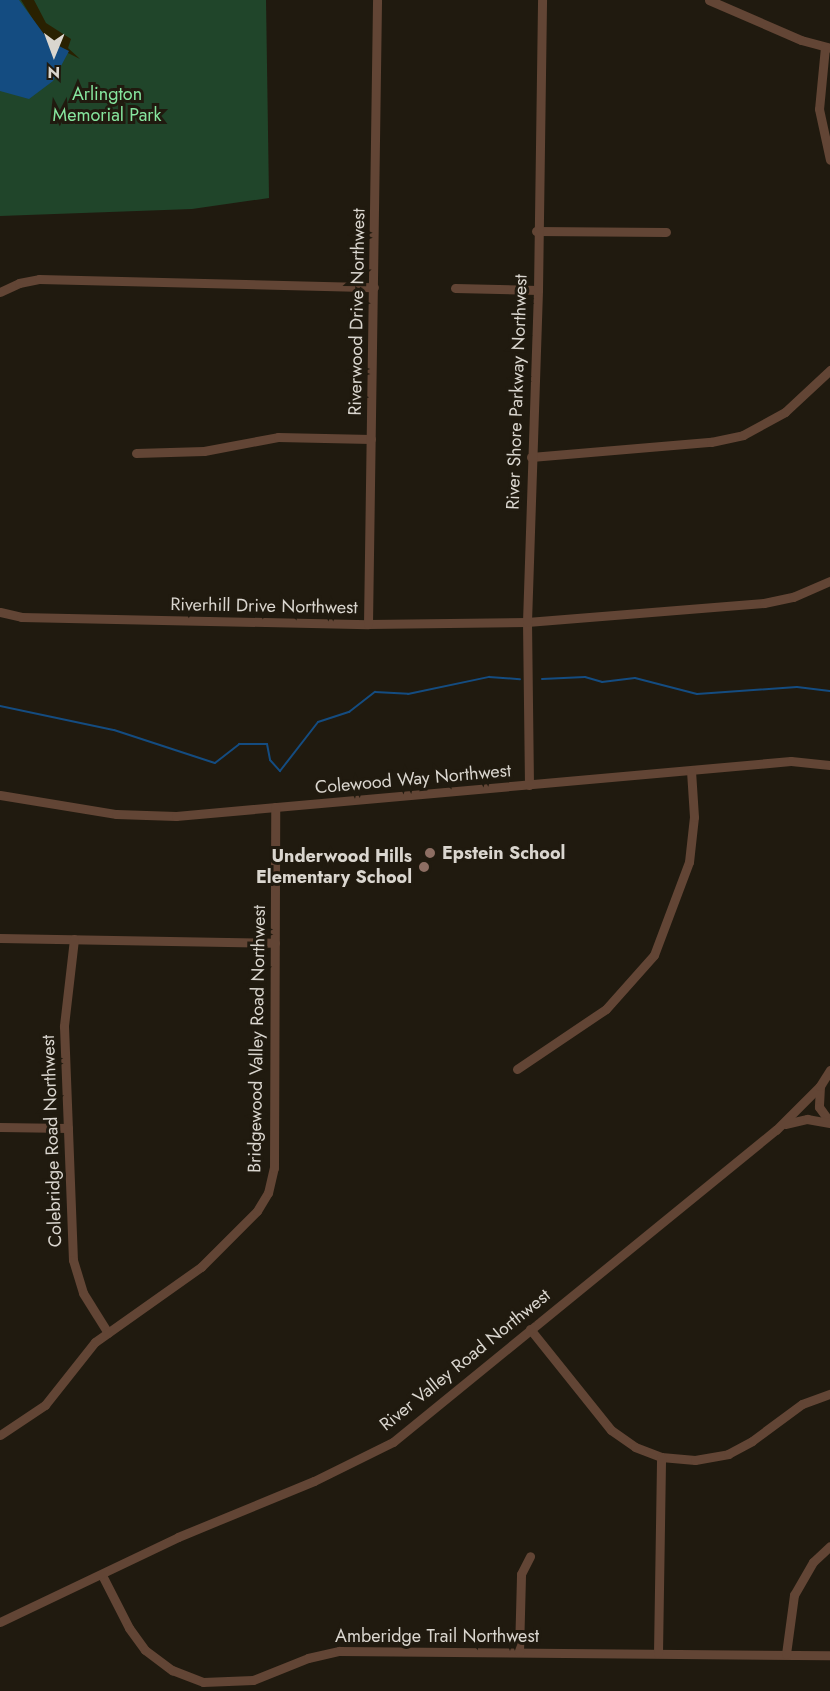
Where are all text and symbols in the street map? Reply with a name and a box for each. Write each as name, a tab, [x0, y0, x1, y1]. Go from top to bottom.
north arrow	[24, 24, 84, 84]
text: N	[47, 61, 60, 84]
park label: Arlington Memorial Park	[53, 84, 161, 127]
street label: Riverwood Drive Northwest	[344, 208, 370, 416]
street label: River Shore Parkway Northwest	[502, 274, 532, 510]
street label: Riverhill Drive Northwest	[170, 594, 358, 618]
street label: Colewood Way Northwest	[314, 760, 512, 798]
place label: Epstein School	[442, 842, 565, 864]
place label: Underwood Hills Elementary School	[256, 846, 412, 888]
marker: Epstein School	[423, 846, 437, 860]
marker: Underwood Hills Elementary School	[417, 860, 431, 874]
street label: Bridgewood Valley Road Northwest	[244, 905, 270, 1173]
street label: Colebridge Road Northwest	[37, 1034, 67, 1248]
street label: River Valley Road Northwest	[375, 1285, 555, 1435]
street label: Amberidge Trail Northwest	[335, 1625, 539, 1647]

